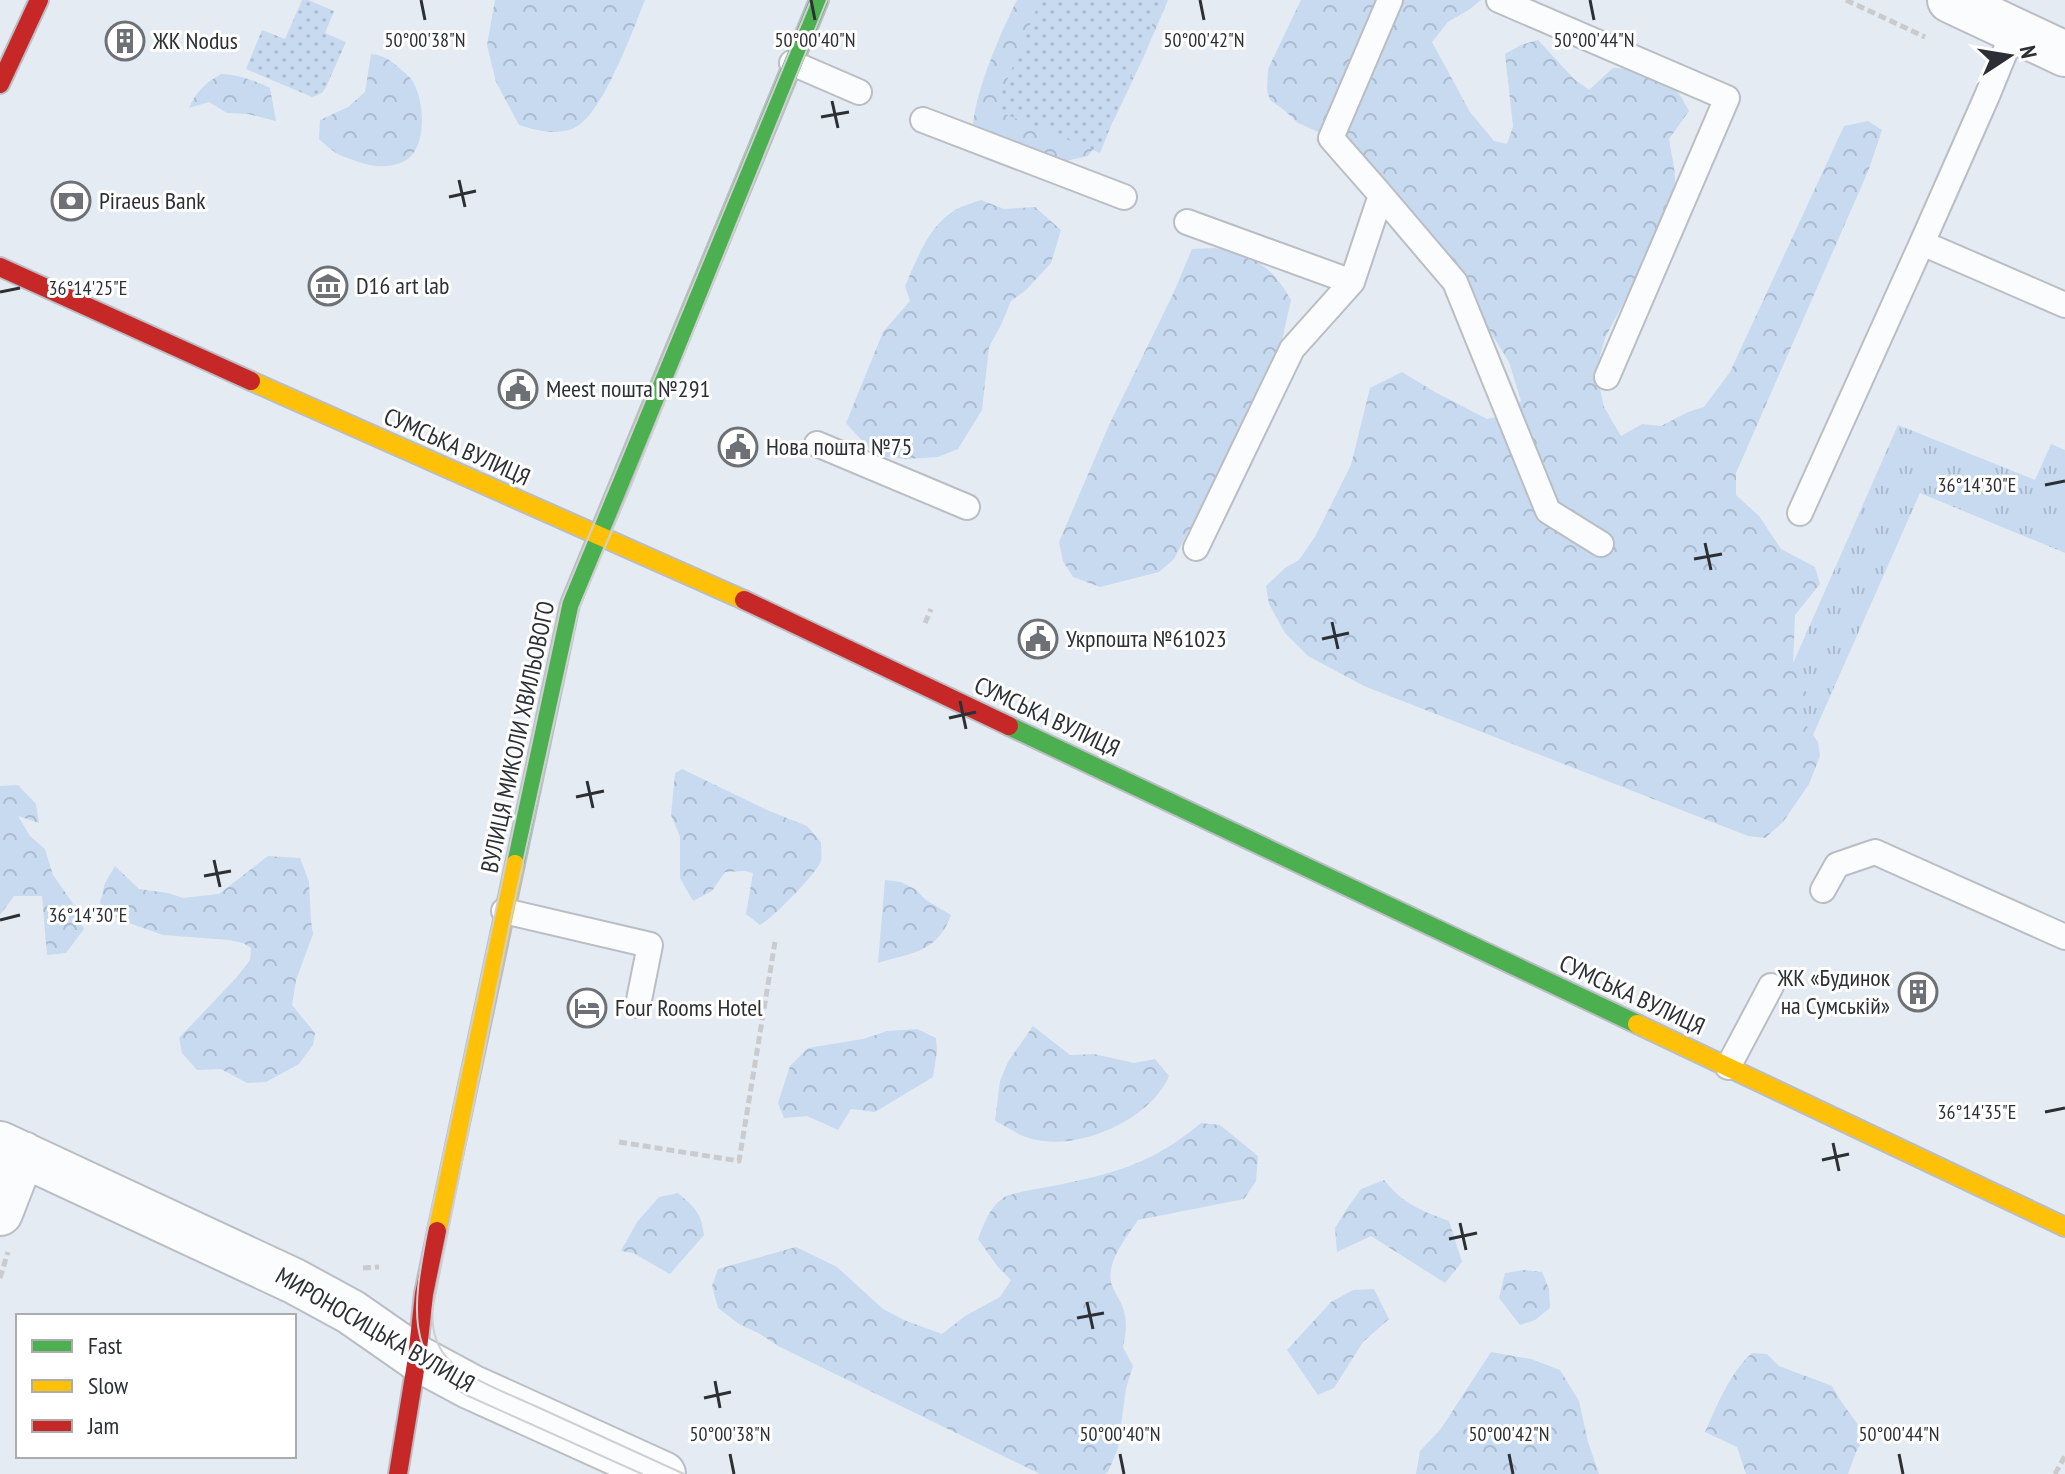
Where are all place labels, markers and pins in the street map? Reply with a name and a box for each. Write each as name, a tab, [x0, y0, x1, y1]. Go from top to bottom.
building icon: ЖК Nodus	[104, 20, 146, 62]
place label: ЖК Nodus	[152, 25, 238, 56]
bank icon: Piraeus Bank	[50, 180, 92, 222]
place label: Piraeus Bank	[99, 185, 206, 216]
museum icon: D16 art lab	[307, 265, 349, 307]
place label: D16 art lab	[356, 270, 449, 301]
public building icon: Meest пошта №291	[497, 368, 539, 410]
place label: Meest пошта №291	[546, 373, 710, 404]
public building icon: Нова пошта №75	[717, 426, 759, 468]
place label: Нова пошта №75	[766, 431, 912, 462]
public building icon: Укрпошта №61023	[1017, 618, 1059, 660]
place label: Укрпошта №61023	[1066, 623, 1227, 654]
place label: ЖК «Будинок на Сумській»	[1777, 962, 1891, 1021]
building icon: ЖК «Будинок на Сумській»	[1897, 971, 1939, 1013]
hotel icon: Four Rooms Hotel	[566, 987, 608, 1029]
place label: Four Rooms Hotel	[615, 992, 763, 1023]

